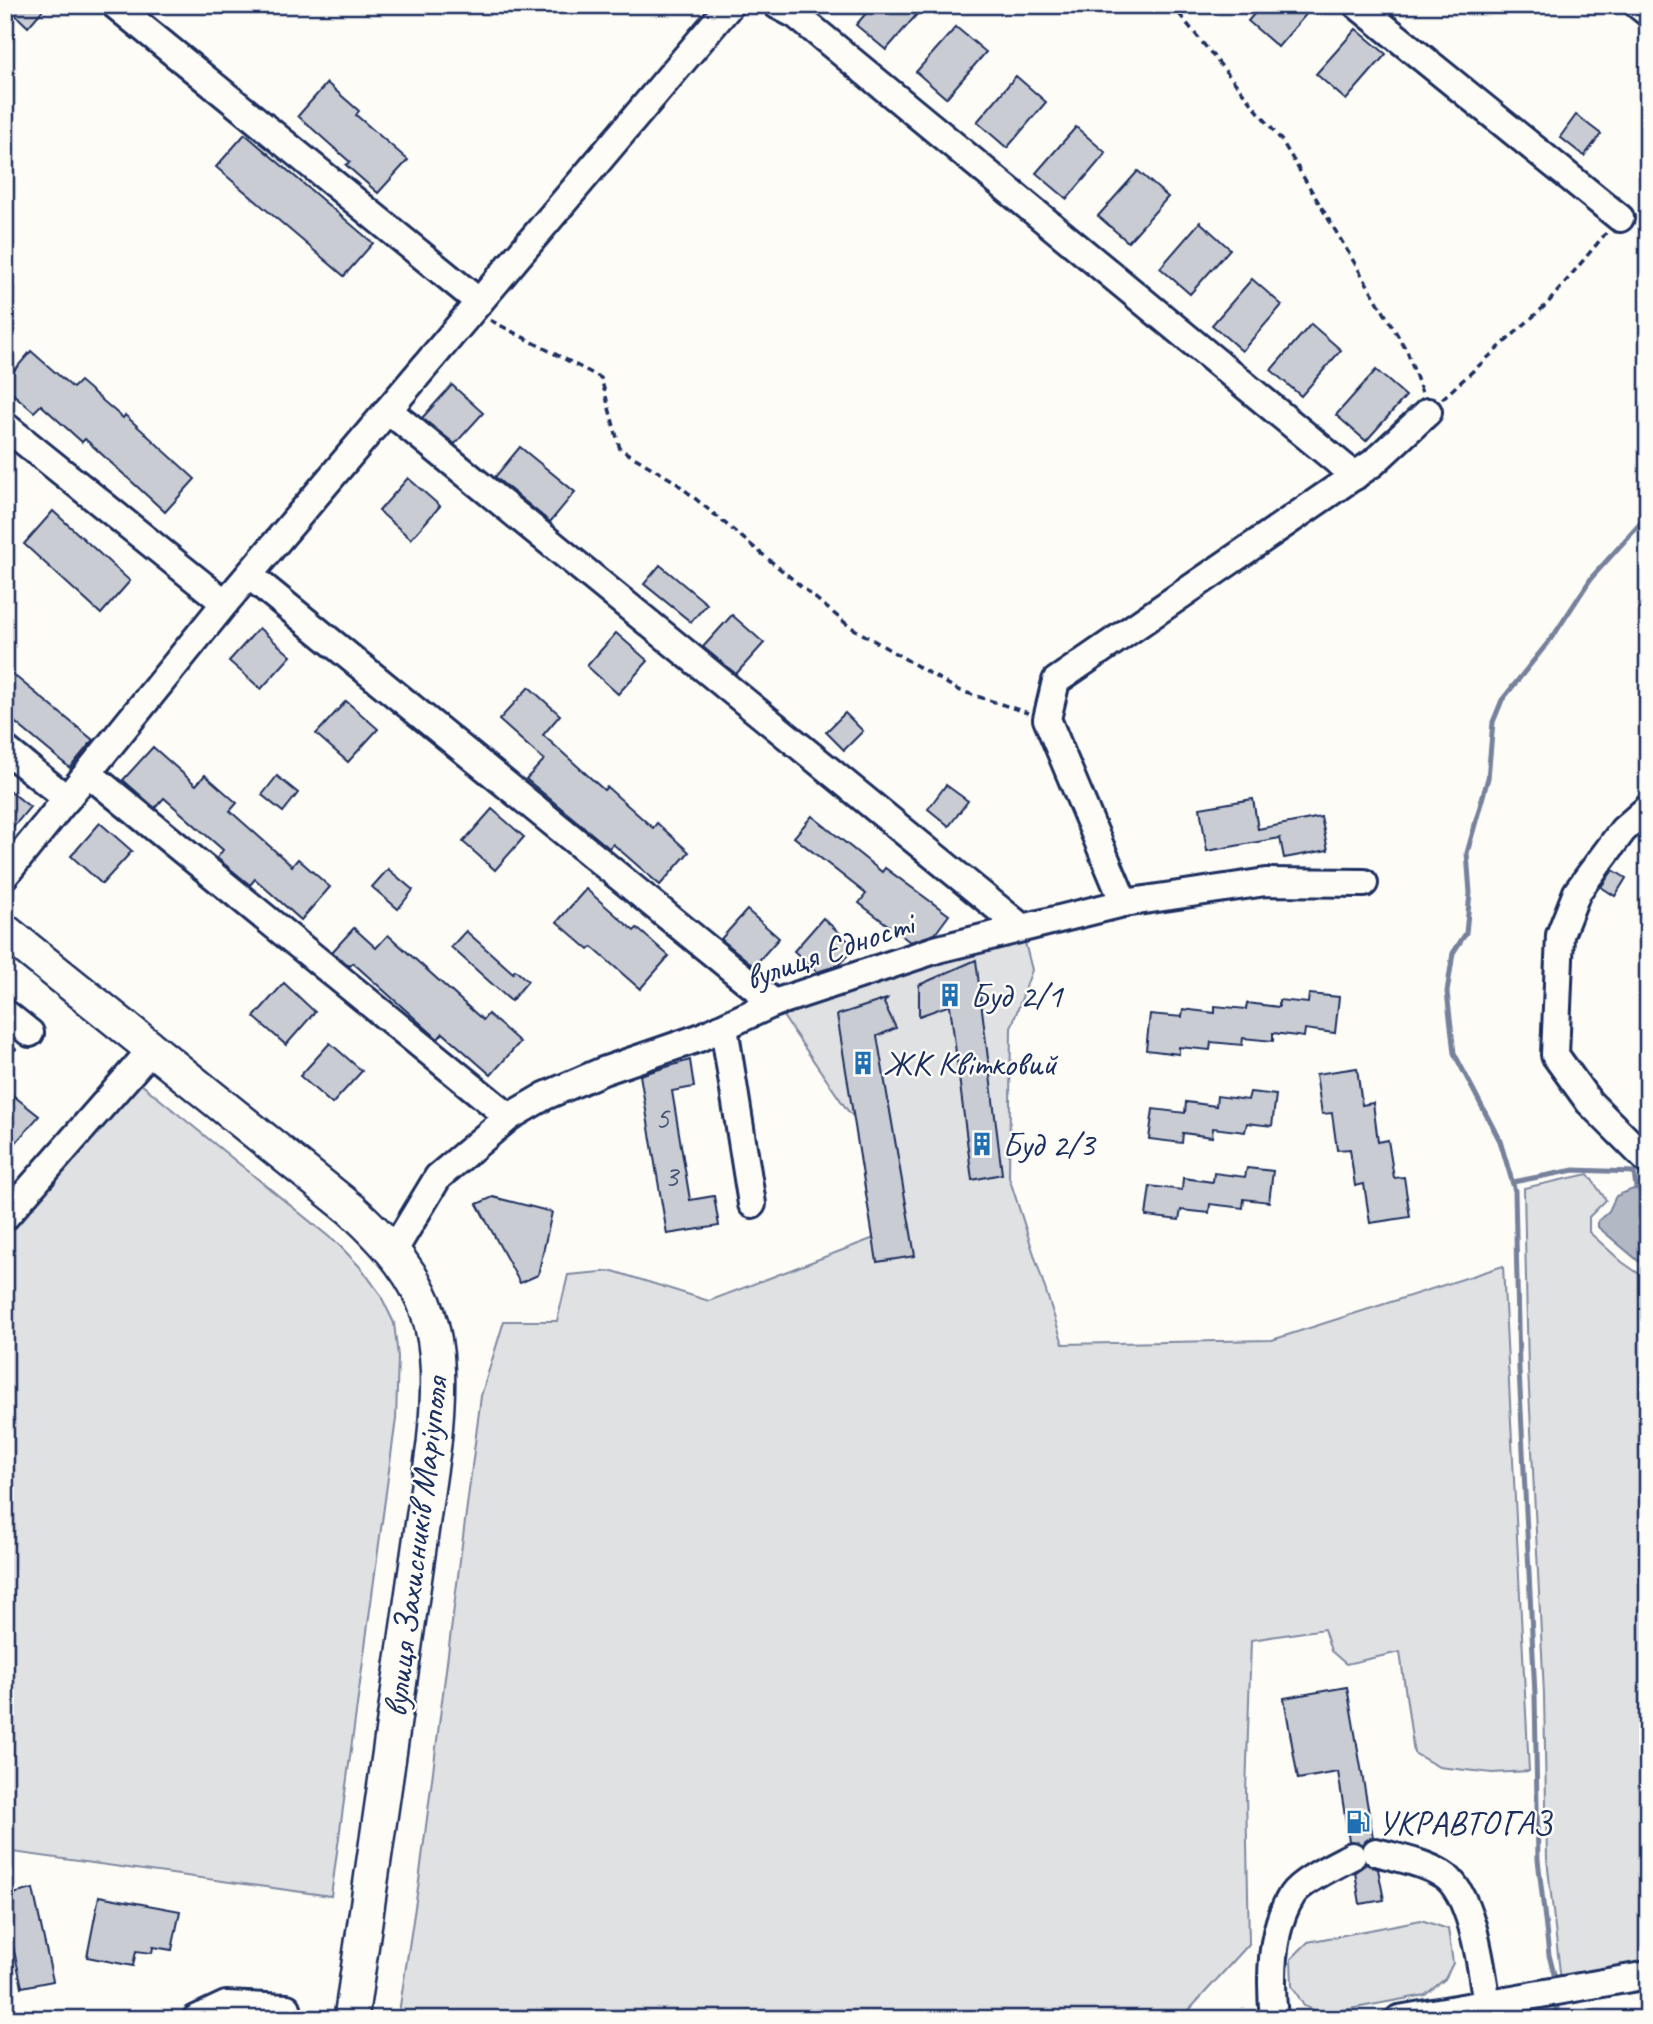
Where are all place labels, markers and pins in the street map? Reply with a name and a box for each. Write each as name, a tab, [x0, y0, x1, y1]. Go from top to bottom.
place label: Буд 2/1	[970, 973, 1065, 1018]
building icon: Буд 2/1	[936, 981, 964, 1009]
place label: ЖК Квітковий	[883, 1041, 1059, 1086]
building icon: ЖК Квітковий	[849, 1049, 877, 1077]
place label: Буд 2/3	[1002, 1122, 1097, 1167]
building icon: Буд 2/3	[968, 1130, 996, 1158]
place label: УКРАВТОГАЗ	[1378, 1800, 1554, 1845]
fuel station icon: УКРАВТОГАЗ	[1344, 1808, 1372, 1836]

